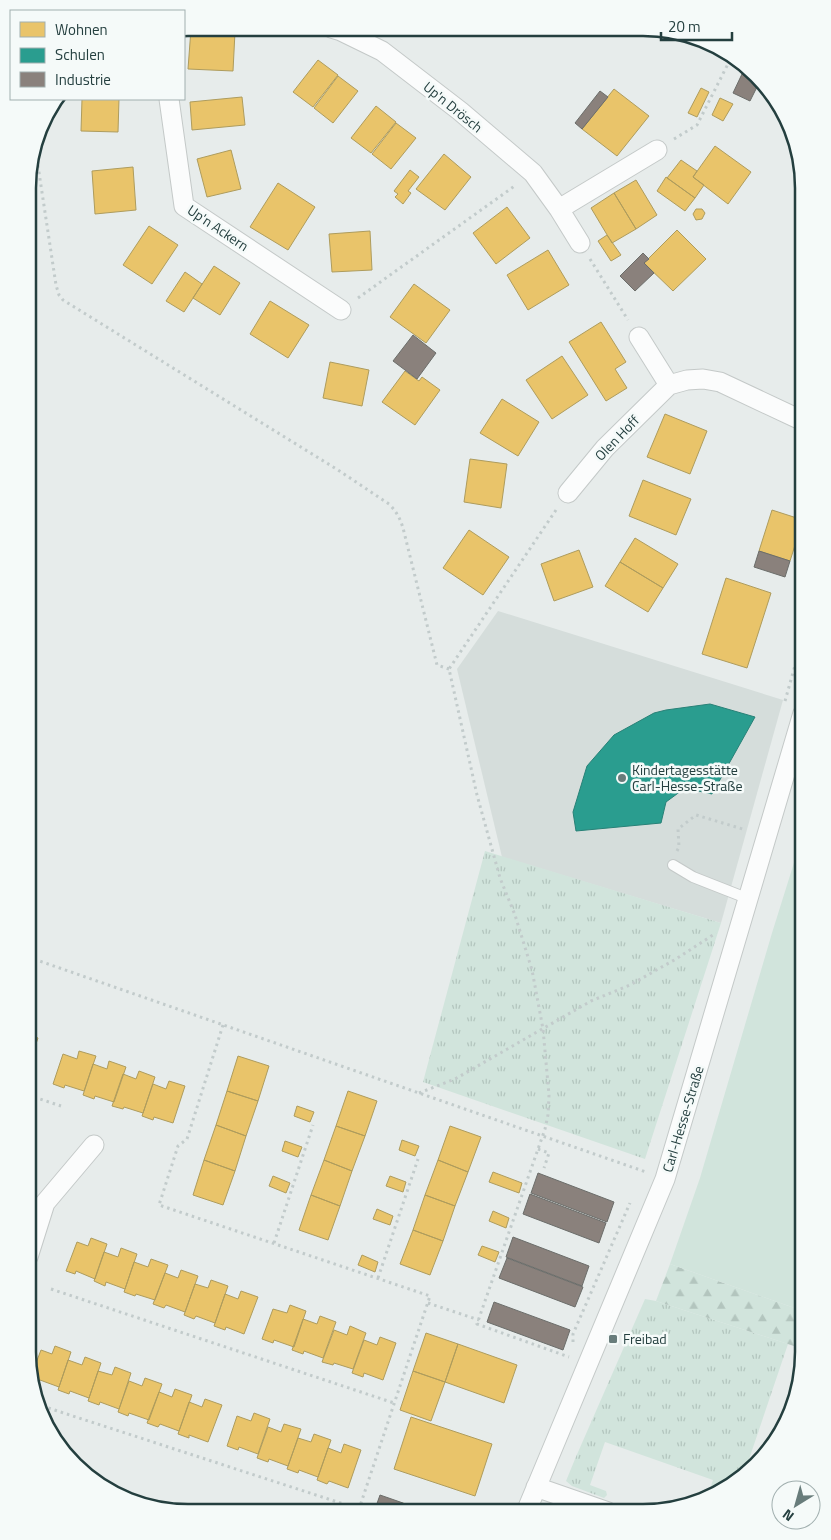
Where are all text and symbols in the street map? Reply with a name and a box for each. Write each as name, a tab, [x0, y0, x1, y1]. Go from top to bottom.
legend	[10, 10, 185, 100]
scale bar	[661, 10, 732, 42]
text: 20 m	[668, 15, 701, 38]
text: Wohnen	[55, 18, 108, 41]
text: Schulen	[55, 43, 105, 66]
text: Industrie	[55, 68, 111, 91]
street label: Up'n Drösch	[419, 76, 487, 137]
street label: Up'n Ackern	[183, 199, 253, 256]
street label: Olen Hoff	[590, 410, 644, 465]
place label: Kindertagesstätte Carl-Hesse-Straße	[632, 759, 742, 796]
marker: Kindertagesstätte Carl-Hesse-Straße	[616, 772, 628, 784]
street label: Carl-Hesse-Straße	[656, 1063, 709, 1175]
place label: Freibad	[623, 1328, 667, 1349]
marker: Freibad	[607, 1333, 619, 1345]
north arrow	[771, 1480, 821, 1530]
text: N	[778, 1504, 798, 1527]

